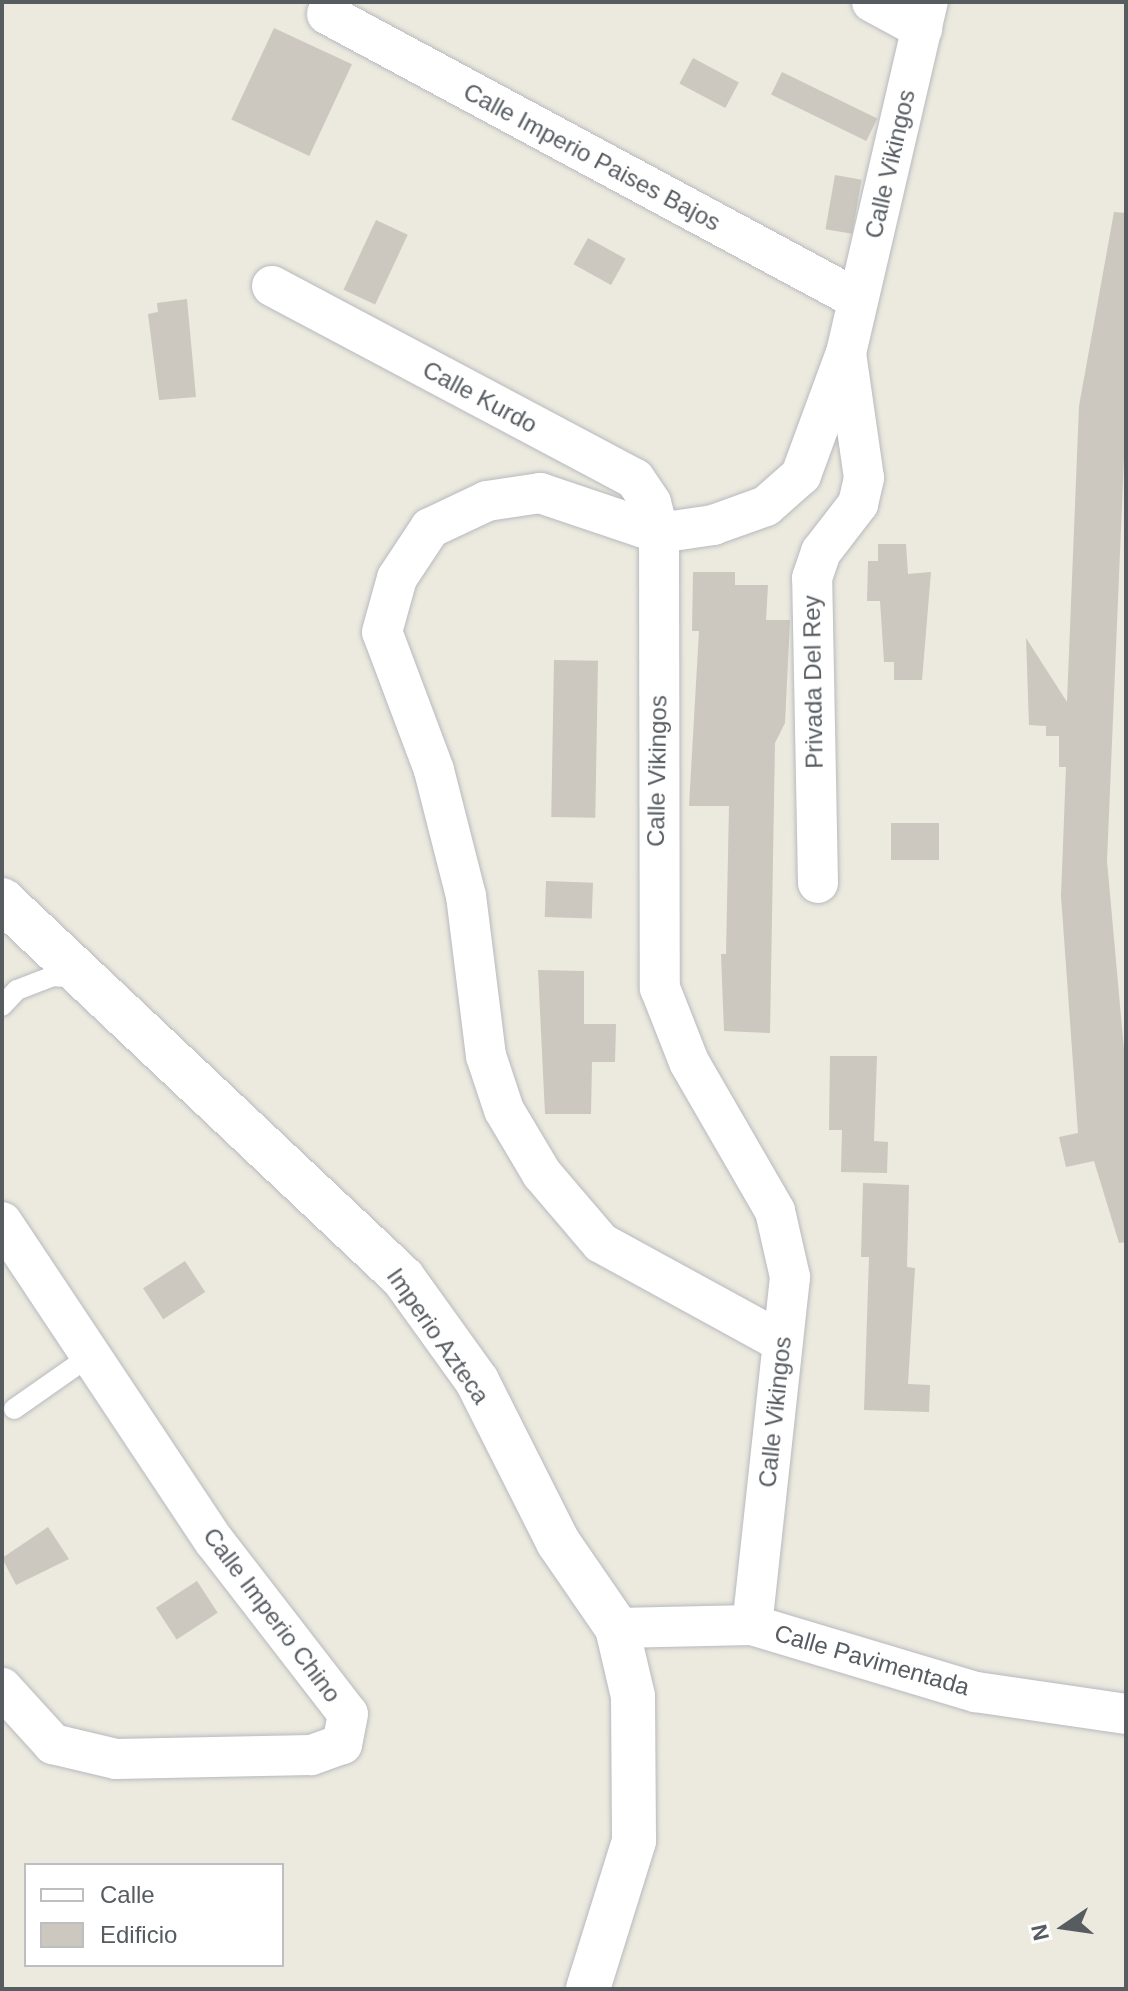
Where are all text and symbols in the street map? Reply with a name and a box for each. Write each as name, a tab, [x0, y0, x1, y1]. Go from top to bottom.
street label: Calle Imperio Paises Bajos	[459, 77, 725, 237]
street label: Calle Vikingos	[859, 87, 921, 241]
street label: Calle Kurdo	[418, 355, 542, 439]
street label: Privada Del Rey	[797, 595, 829, 769]
street label: Calle Vikingos	[641, 695, 673, 847]
street label: Imperio Azteca	[380, 1262, 496, 1410]
street label: Calle Vikingos	[753, 1335, 797, 1489]
street label: Calle Imperio Chino	[197, 1522, 347, 1708]
street label: Calle Pavimentada	[771, 1618, 973, 1702]
legend	[24, 1863, 284, 1967]
text: Calle	[100, 1881, 155, 1908]
north arrow	[1024, 1887, 1104, 1967]
text: Edificio	[100, 1921, 177, 1948]
text: N	[1026, 1922, 1054, 1943]

